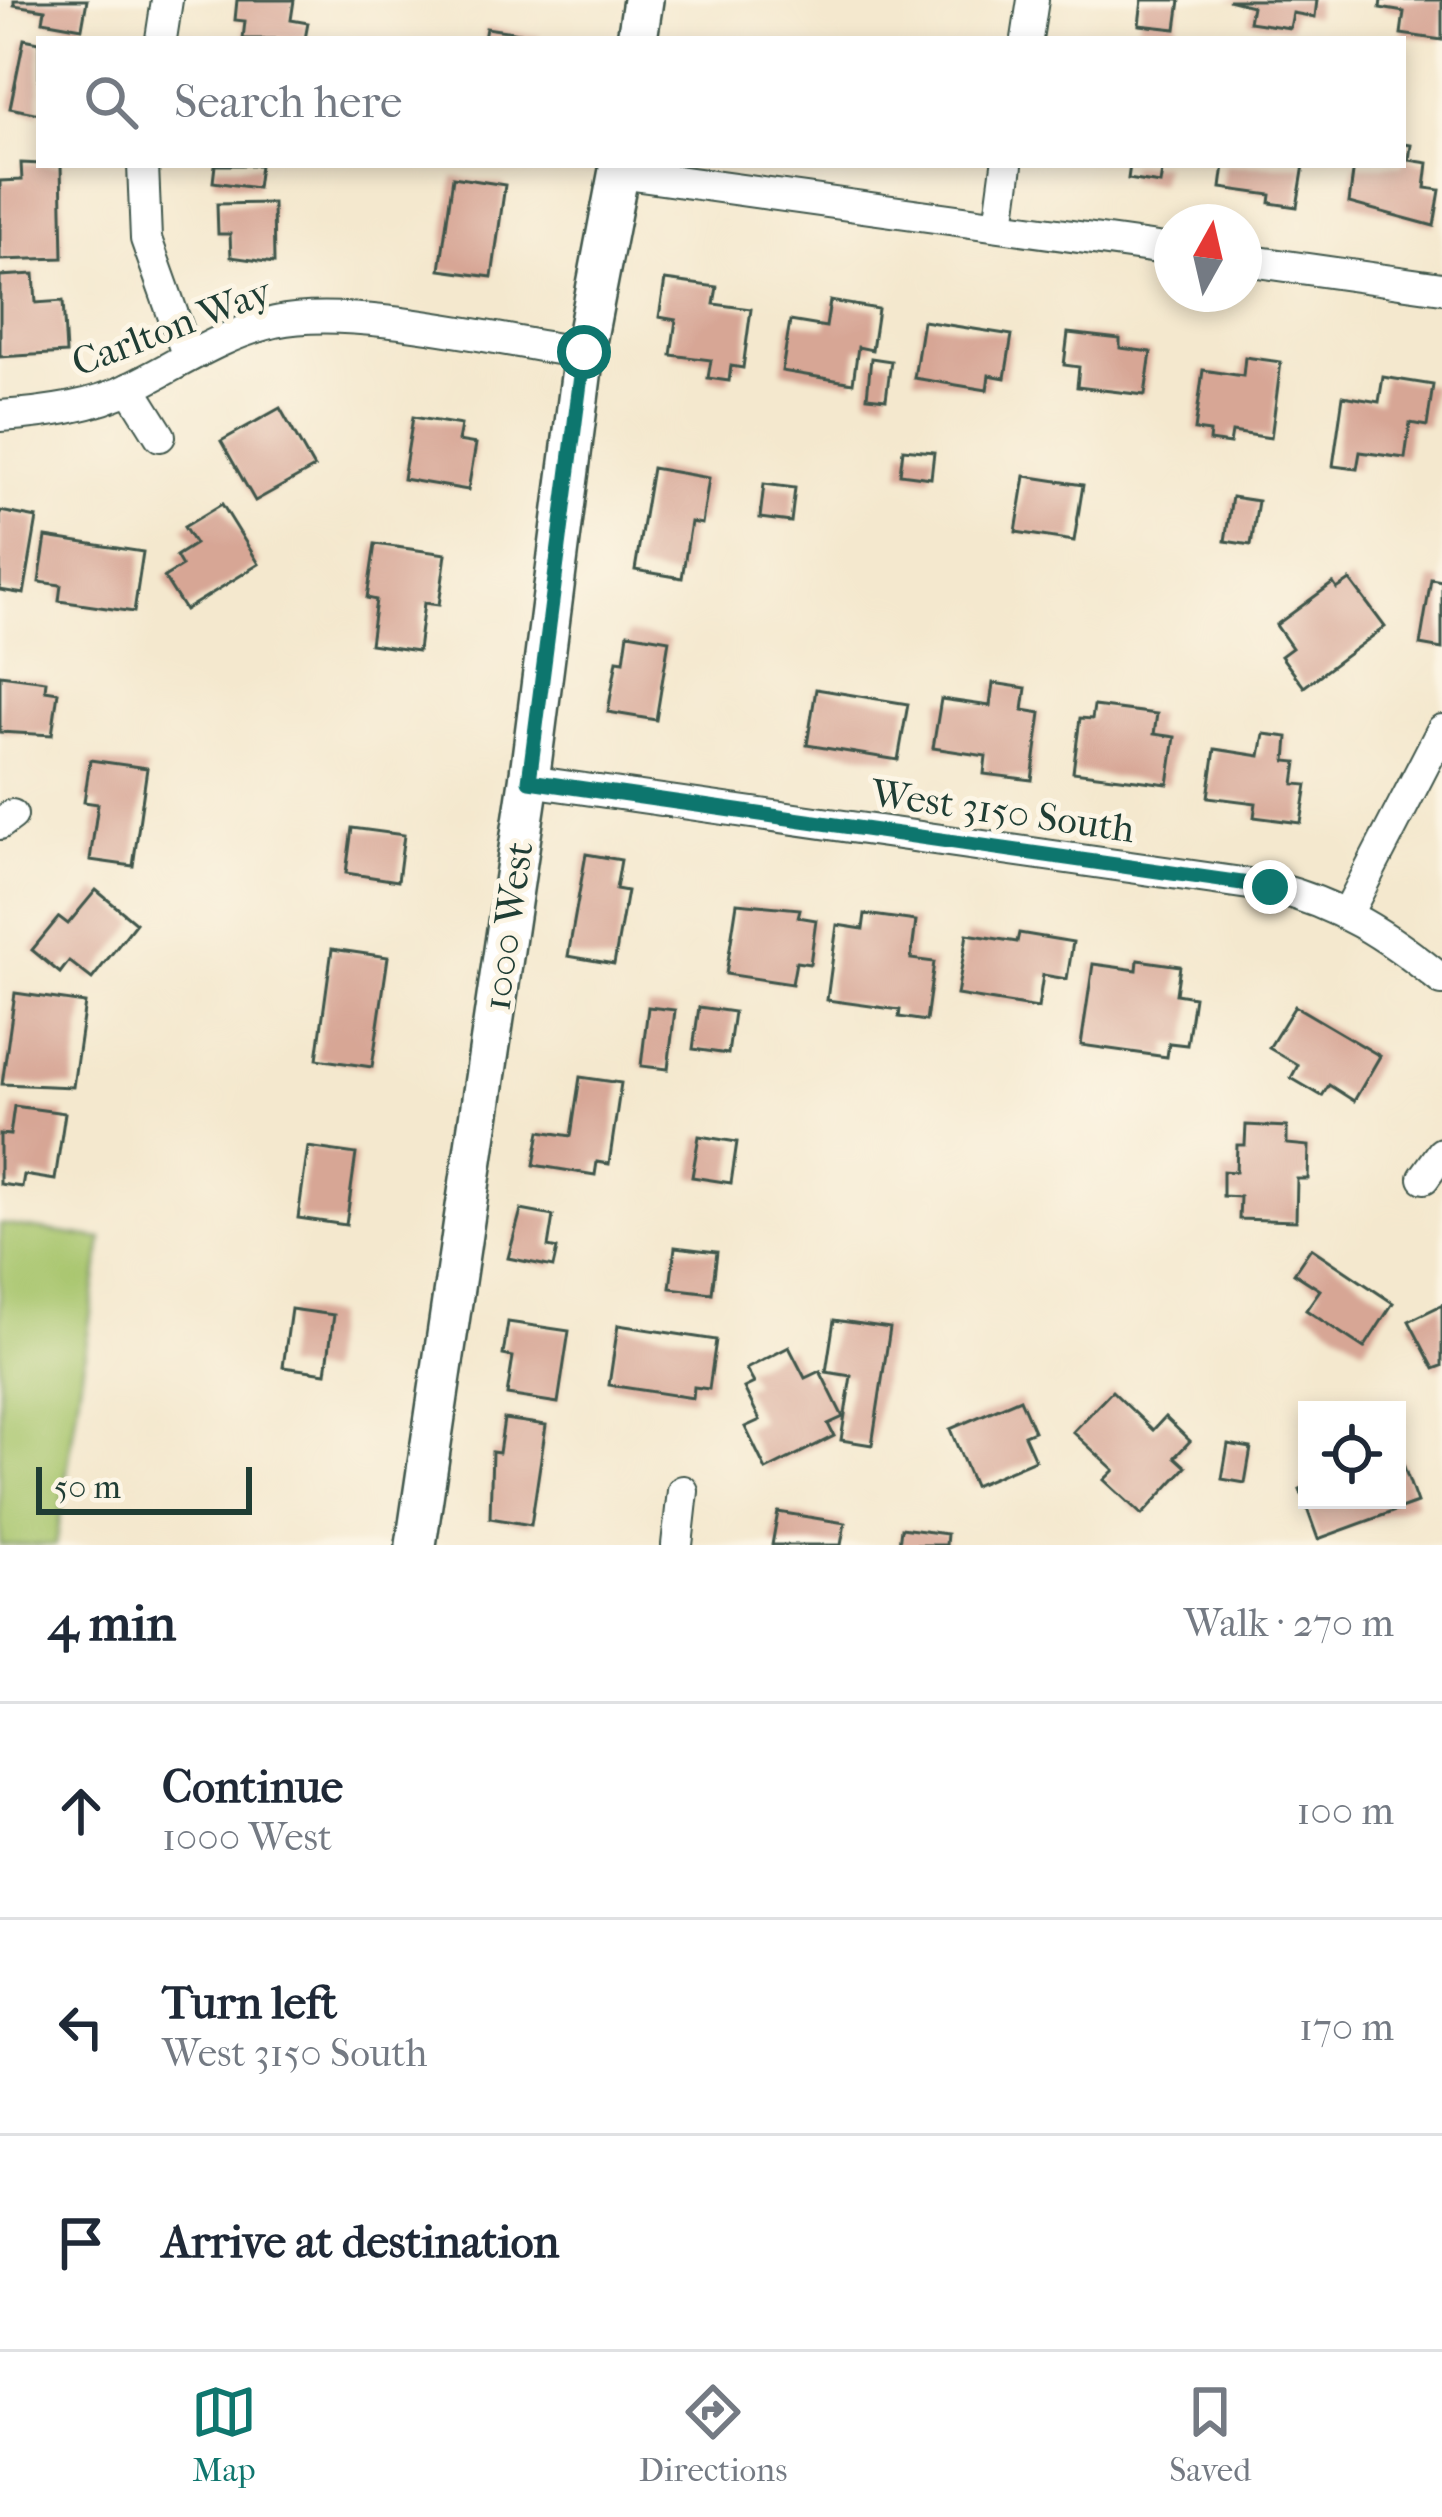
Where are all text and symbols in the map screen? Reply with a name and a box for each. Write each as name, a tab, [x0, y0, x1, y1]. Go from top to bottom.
search box	[36, 36, 1406, 168]
icon: search	[78, 69, 144, 135]
text: Search here	[174, 76, 402, 129]
north arrow	[1154, 204, 1262, 312]
street label: Carlton Way	[65, 267, 279, 386]
route start	[557, 325, 611, 379]
street label: West 3150 South	[867, 770, 1138, 852]
street label: 1000 West	[473, 839, 543, 1013]
route end	[1243, 860, 1297, 914]
map controls	[1298, 1401, 1406, 1509]
button: locate	[1298, 1401, 1406, 1509]
scale bar	[36, 1461, 252, 1514]
text: 50 m	[54, 1468, 121, 1507]
text: 4 min	[48, 1593, 176, 1653]
text: Walk · 270 m	[1184, 1600, 1394, 1646]
text: Continue	[162, 1761, 343, 1814]
icon: ahead	[48, 1778, 114, 1844]
text: 100 m	[1296, 1788, 1394, 1834]
text: 1000 West	[162, 1814, 332, 1860]
text: Turn left	[162, 1977, 337, 2030]
icon: left	[48, 1994, 114, 2060]
text: 170 m	[1299, 2004, 1394, 2050]
text: West 3150 South	[162, 2030, 427, 2076]
icon: arrive	[48, 2210, 114, 2276]
text: Arrive at destination	[162, 2216, 559, 2269]
tab: Map	[191, 2379, 257, 2490]
tab: Directions	[639, 2379, 787, 2490]
tab: Saved	[1169, 2379, 1251, 2490]

